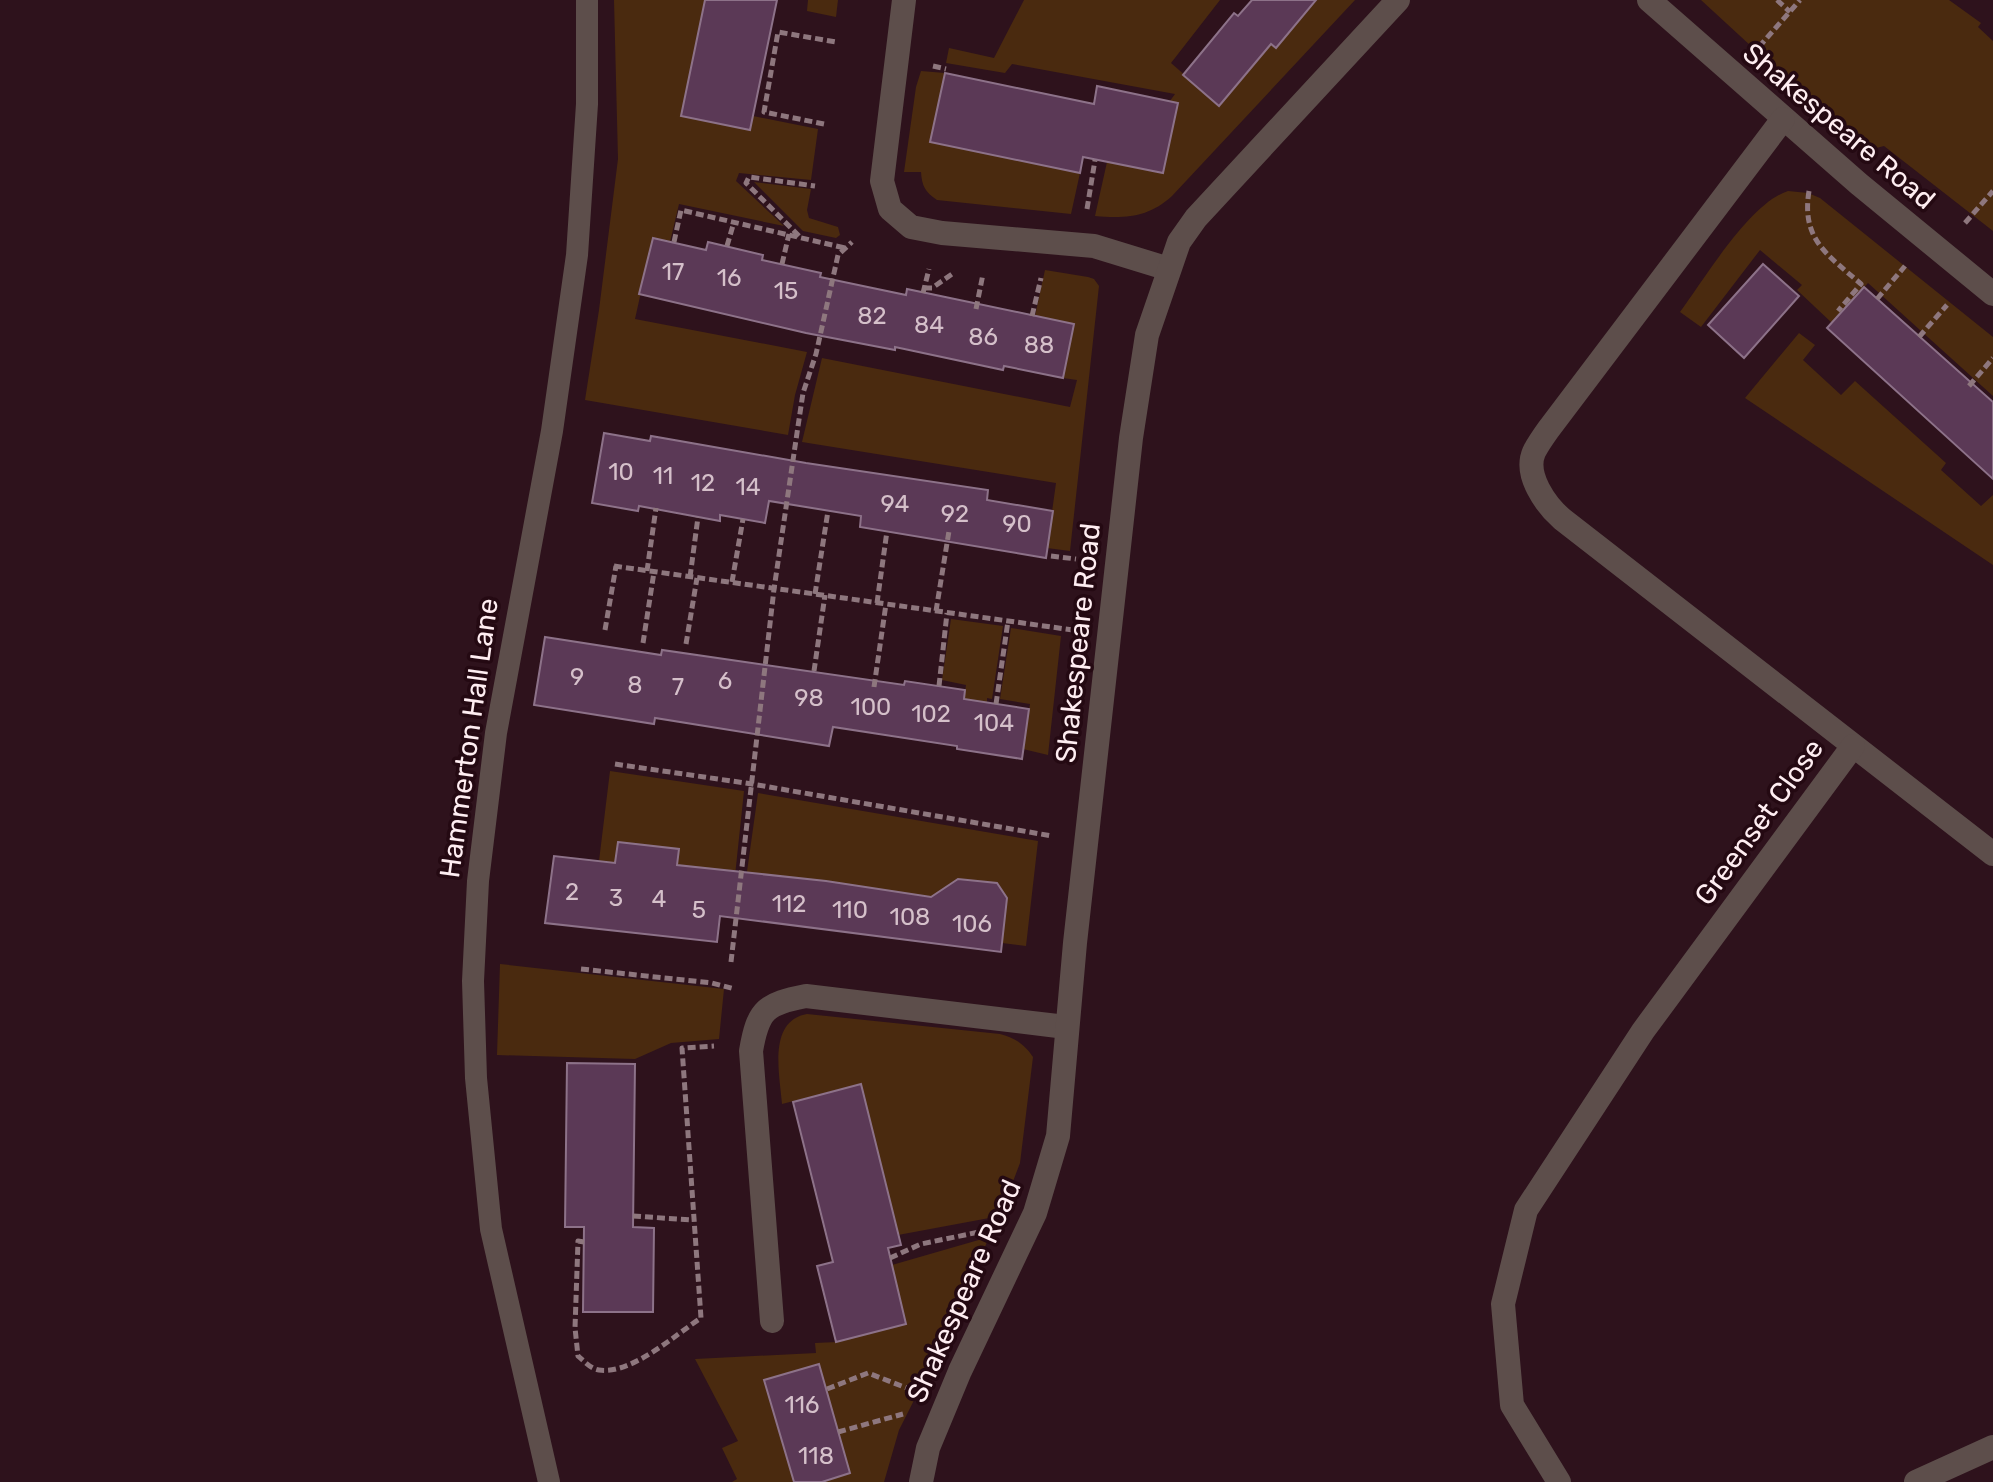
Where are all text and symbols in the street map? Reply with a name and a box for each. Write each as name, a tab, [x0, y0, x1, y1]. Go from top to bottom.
street label: Shakespeare Road	[1736, 36, 1942, 216]
house number: 17	[662, 258, 684, 286]
house number: 16	[717, 264, 741, 292]
house number: 15	[774, 277, 798, 305]
house number: 82	[857, 302, 887, 330]
house number: 84	[914, 311, 944, 339]
house number: 86	[968, 323, 998, 351]
house number: 88	[1024, 331, 1054, 359]
house number: 10	[608, 458, 634, 486]
house number: 11	[653, 462, 673, 490]
house number: 12	[691, 469, 715, 497]
house number: 14	[735, 473, 761, 501]
house number: 94	[881, 490, 909, 518]
house number: 92	[941, 500, 969, 528]
house number: 90	[1002, 510, 1032, 538]
street label: Shakespeare Road	[1049, 522, 1107, 764]
street label: Hammerton Hall Lane	[433, 596, 505, 880]
house number: 9	[570, 663, 584, 691]
house number: 6	[718, 667, 732, 695]
house number: 8	[627, 671, 643, 699]
house number: 7	[672, 673, 684, 701]
house number: 98	[794, 684, 824, 712]
house number: 100	[851, 693, 891, 721]
house number: 102	[911, 700, 951, 728]
house number: 104	[974, 709, 1014, 737]
street label: Greenset Close	[1688, 733, 1830, 911]
house number: 2	[565, 878, 579, 906]
house number: 3	[609, 884, 623, 912]
house number: 4	[652, 885, 667, 913]
house number: 112	[772, 890, 806, 918]
house number: 5	[692, 896, 706, 924]
house number: 110	[832, 896, 868, 924]
house number: 108	[890, 903, 930, 931]
house number: 106	[952, 910, 992, 938]
street label: Shakespeare Road	[900, 1174, 1028, 1408]
house number: 116	[784, 1391, 820, 1419]
house number: 118	[798, 1442, 834, 1470]

